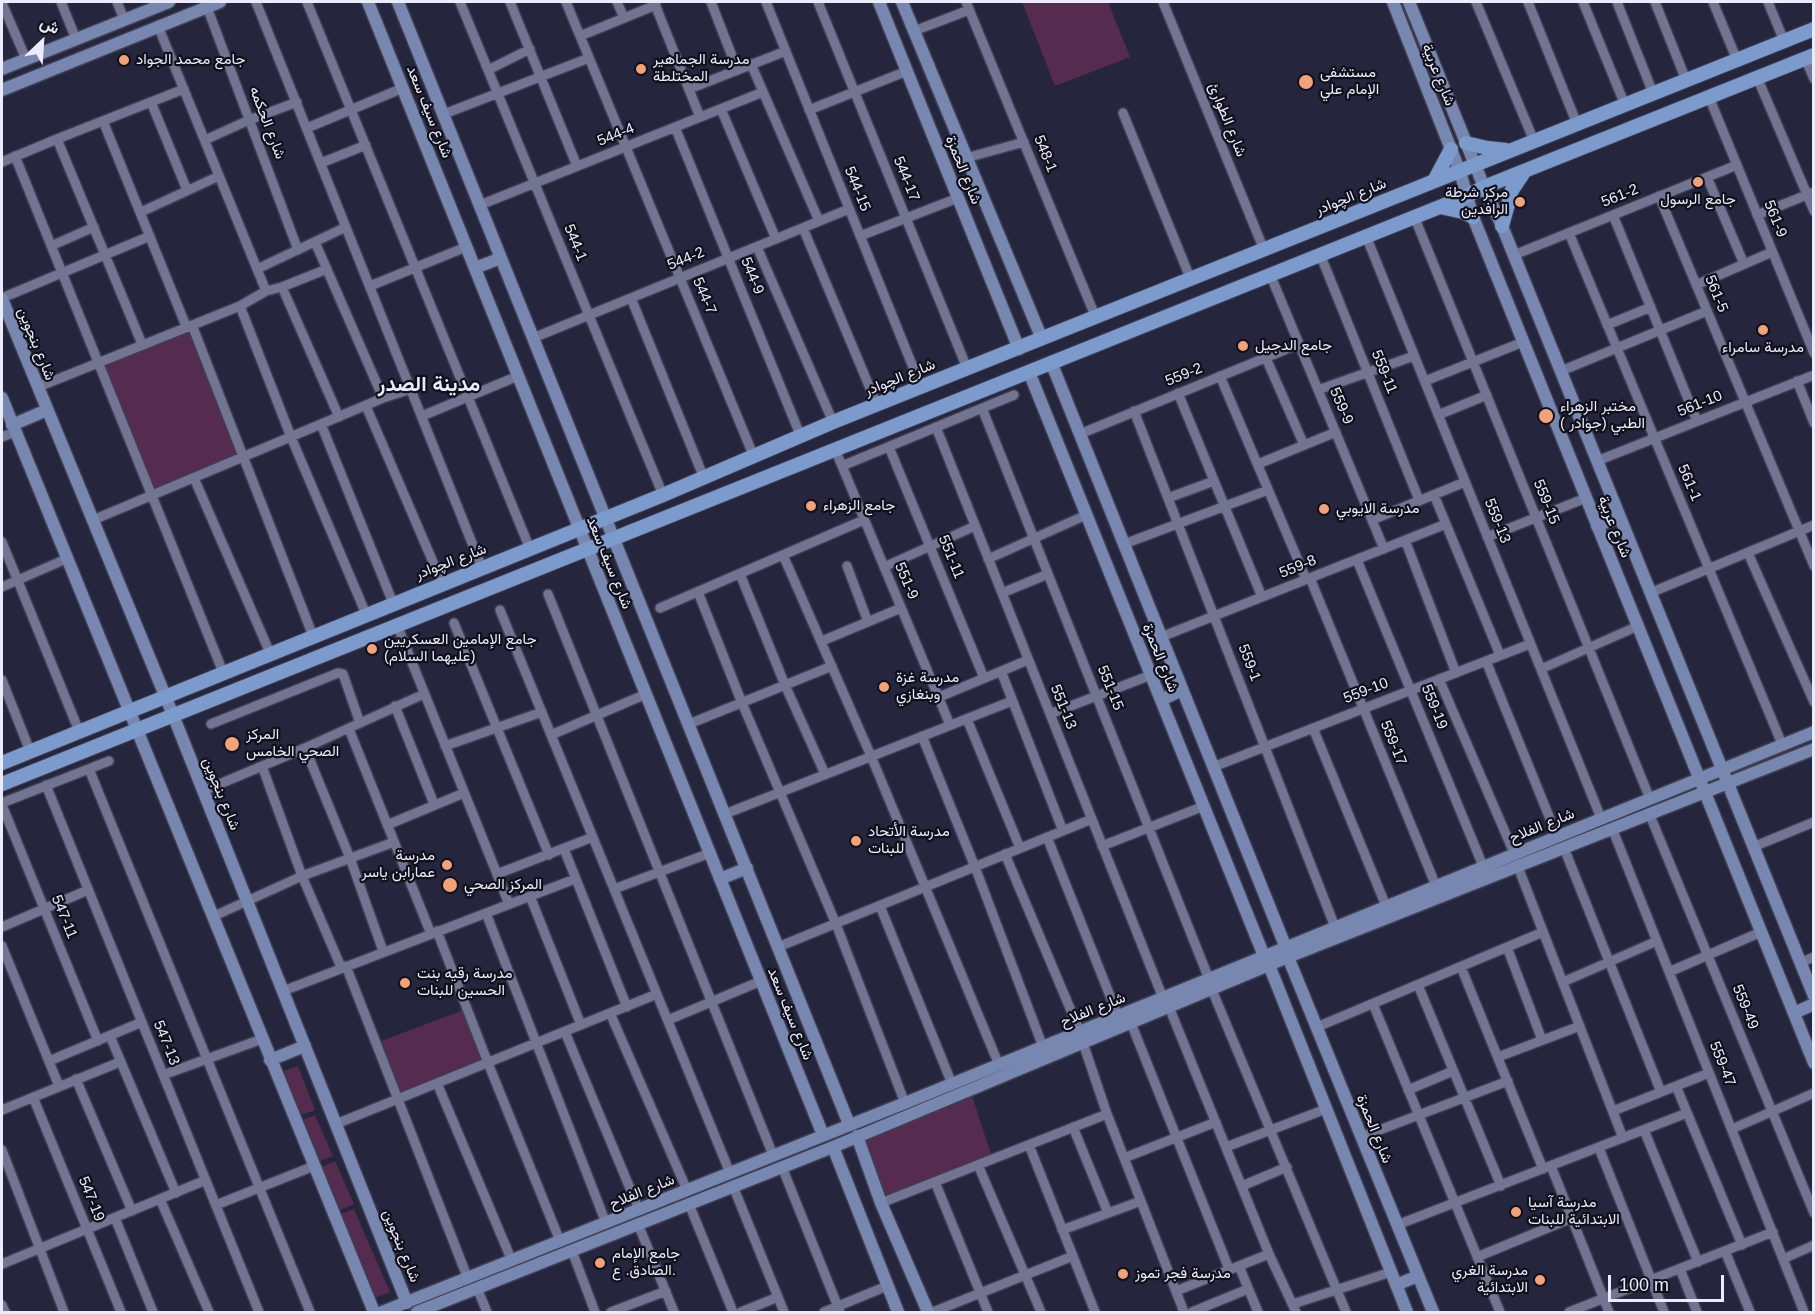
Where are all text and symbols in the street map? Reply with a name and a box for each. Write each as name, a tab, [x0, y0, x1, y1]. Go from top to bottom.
north arrow	[12, 12, 72, 72]
text: ش	[38, 13, 62, 37]
street label: شارع عربية	[1417, 41, 1459, 109]
place label: جامع محمد الجواد	[136, 51, 245, 69]
place label: مدرسة الجماهير المختلطة	[653, 51, 749, 86]
marker: جامع محمد الجواد	[117, 53, 131, 67]
marker: مدرسة الجماهير المختلطة	[634, 62, 648, 76]
street label: شارع سيف سعد	[402, 63, 456, 161]
place label: مستشفى الإمام علي	[1320, 64, 1379, 99]
marker: مستشفى الإمام علي	[1297, 73, 1315, 91]
street label: شارع الطوارئ	[1204, 80, 1250, 160]
street label: شارع الحكمه	[245, 84, 289, 162]
street label: 544-4	[595, 119, 637, 151]
street label: شارع الحمزة	[941, 133, 985, 207]
street label: 548-1	[1029, 133, 1061, 175]
street label: 544-17	[889, 154, 923, 204]
street label: 544-15	[840, 164, 874, 214]
street label: شارع الچوادر	[1313, 175, 1389, 219]
marker: جامع الرسول	[1691, 175, 1705, 189]
street label: 561-2	[1599, 180, 1641, 212]
place label: مركز شرطة الرافدين	[1445, 184, 1508, 219]
place label: جامع الرسول	[1660, 191, 1736, 209]
marker: مركز شرطة الرافدين	[1513, 195, 1527, 209]
street label: 561-9	[1759, 198, 1791, 240]
street label: 544-1	[559, 222, 591, 264]
street label: 544-2	[665, 243, 707, 275]
street label: 544-9	[736, 255, 768, 297]
street label: 561-5	[1700, 273, 1732, 315]
street label: 544-7	[688, 275, 720, 317]
street label: شارع بنجوين	[13, 305, 59, 383]
marker: مدرسة سامراء	[1756, 323, 1770, 337]
place label: جامع الدجيل	[1255, 337, 1332, 355]
marker: جامع الدجيل	[1236, 339, 1250, 353]
place label: مدرسة سامراء	[1722, 339, 1804, 357]
street label: 559-11	[1367, 347, 1401, 397]
street label: شارع الچوادر	[862, 356, 938, 400]
street label: 559-2	[1163, 359, 1205, 391]
district label: مدينة الصدر	[378, 372, 480, 398]
street label: 559-9	[1325, 385, 1357, 427]
street label: 561-10	[1675, 387, 1725, 421]
place label: مختبر الزهراء الطبي (جوادر )	[1560, 398, 1645, 433]
marker: مختبر الزهراء الطبي (جوادر )	[1537, 407, 1555, 425]
street label: 561-1	[1673, 462, 1705, 504]
street label: 559-15	[1529, 477, 1563, 527]
street label: شارع عربية	[1593, 493, 1635, 561]
street label: 559-13	[1480, 496, 1514, 546]
place label: جامع الزهراء	[823, 497, 895, 515]
marker: جامع الزهراء	[804, 499, 818, 513]
place label: مدرسة الايوبي	[1336, 500, 1419, 518]
marker: مدرسة الايوبي	[1317, 502, 1331, 516]
street label: شارع سيف سعد	[582, 514, 636, 612]
street label: 551-11	[934, 532, 968, 582]
street label: شارع الچوادر	[413, 540, 489, 584]
street label: 559-8	[1277, 551, 1319, 583]
street label: 551-9	[890, 560, 922, 602]
street label: شارع الحمزة	[1138, 621, 1182, 695]
place label: جامع الإمامين العسكريين (عليهما السلام)	[384, 631, 536, 666]
marker: جامع الإمامين العسكريين (عليهما السلام)	[365, 642, 379, 656]
street label: 559-1	[1234, 642, 1264, 684]
street label: 551-15	[1093, 663, 1127, 713]
place label: مدرسة غزة وبنغازي	[896, 669, 959, 704]
street label: 559-10	[1341, 674, 1391, 708]
marker: مدرسة غزة وبنغازي	[877, 680, 891, 694]
street label: 551-13	[1046, 682, 1080, 732]
street label: 559-19	[1417, 682, 1451, 732]
street label: 559-17	[1376, 718, 1410, 768]
place label: المركز الصحي الخامس	[246, 726, 339, 761]
marker: المركز الصحي الخامس	[223, 735, 241, 753]
street label: شارع بنجوين	[198, 755, 244, 833]
street label: شارع الفلاح	[1507, 805, 1577, 847]
place label: مدرسة الأتحاد للبنات	[868, 823, 950, 858]
marker: مدرسة الأتحاد للبنات	[849, 834, 863, 848]
place label: مدرسة عمارابن ياسر	[361, 847, 435, 882]
marker: مدرسة عمارابن ياسر	[440, 858, 454, 872]
marker: المركز الصحي	[441, 876, 459, 894]
place label: المركز الصحي	[464, 876, 542, 894]
street label: 547-11	[47, 892, 81, 942]
place label: مدرسة رقيه بنت الحسين للبنات	[417, 965, 512, 1000]
street label: شارع سيف سعد	[763, 965, 817, 1063]
marker: مدرسة رقيه بنت الحسين للبنات	[398, 976, 412, 990]
street label: 559-49	[1728, 982, 1762, 1032]
street label: شارع الفلاح	[1058, 989, 1128, 1031]
street label: 547-13	[149, 1018, 183, 1068]
street label: 559-47	[1705, 1039, 1739, 1089]
street label: شارع الحمزة	[1352, 1092, 1396, 1166]
street label: شارع الفلاح	[607, 1171, 677, 1213]
street label: 547-19	[74, 1174, 108, 1224]
place label: مدرسة آسيا الابتدائية للبنات	[1528, 1194, 1620, 1229]
marker: مدرسة آسيا الابتدائية للبنات	[1509, 1205, 1523, 1219]
street label: شارع بنجوين	[378, 1207, 424, 1285]
place label: جامع الإمام الصادق. ع.	[612, 1245, 680, 1280]
marker: جامع الإمام الصادق. ع.	[593, 1256, 607, 1270]
place label: مدرسة الغري الابتدائية	[1452, 1262, 1528, 1297]
scale bar	[1611, 1263, 1726, 1301]
place label: مدرسة فجر تموز	[1135, 1265, 1231, 1283]
marker: مدرسة فجر تموز	[1116, 1267, 1130, 1281]
marker: مدرسة الغري الابتدائية	[1533, 1273, 1547, 1287]
text: 100 m	[1619, 1275, 1669, 1295]

